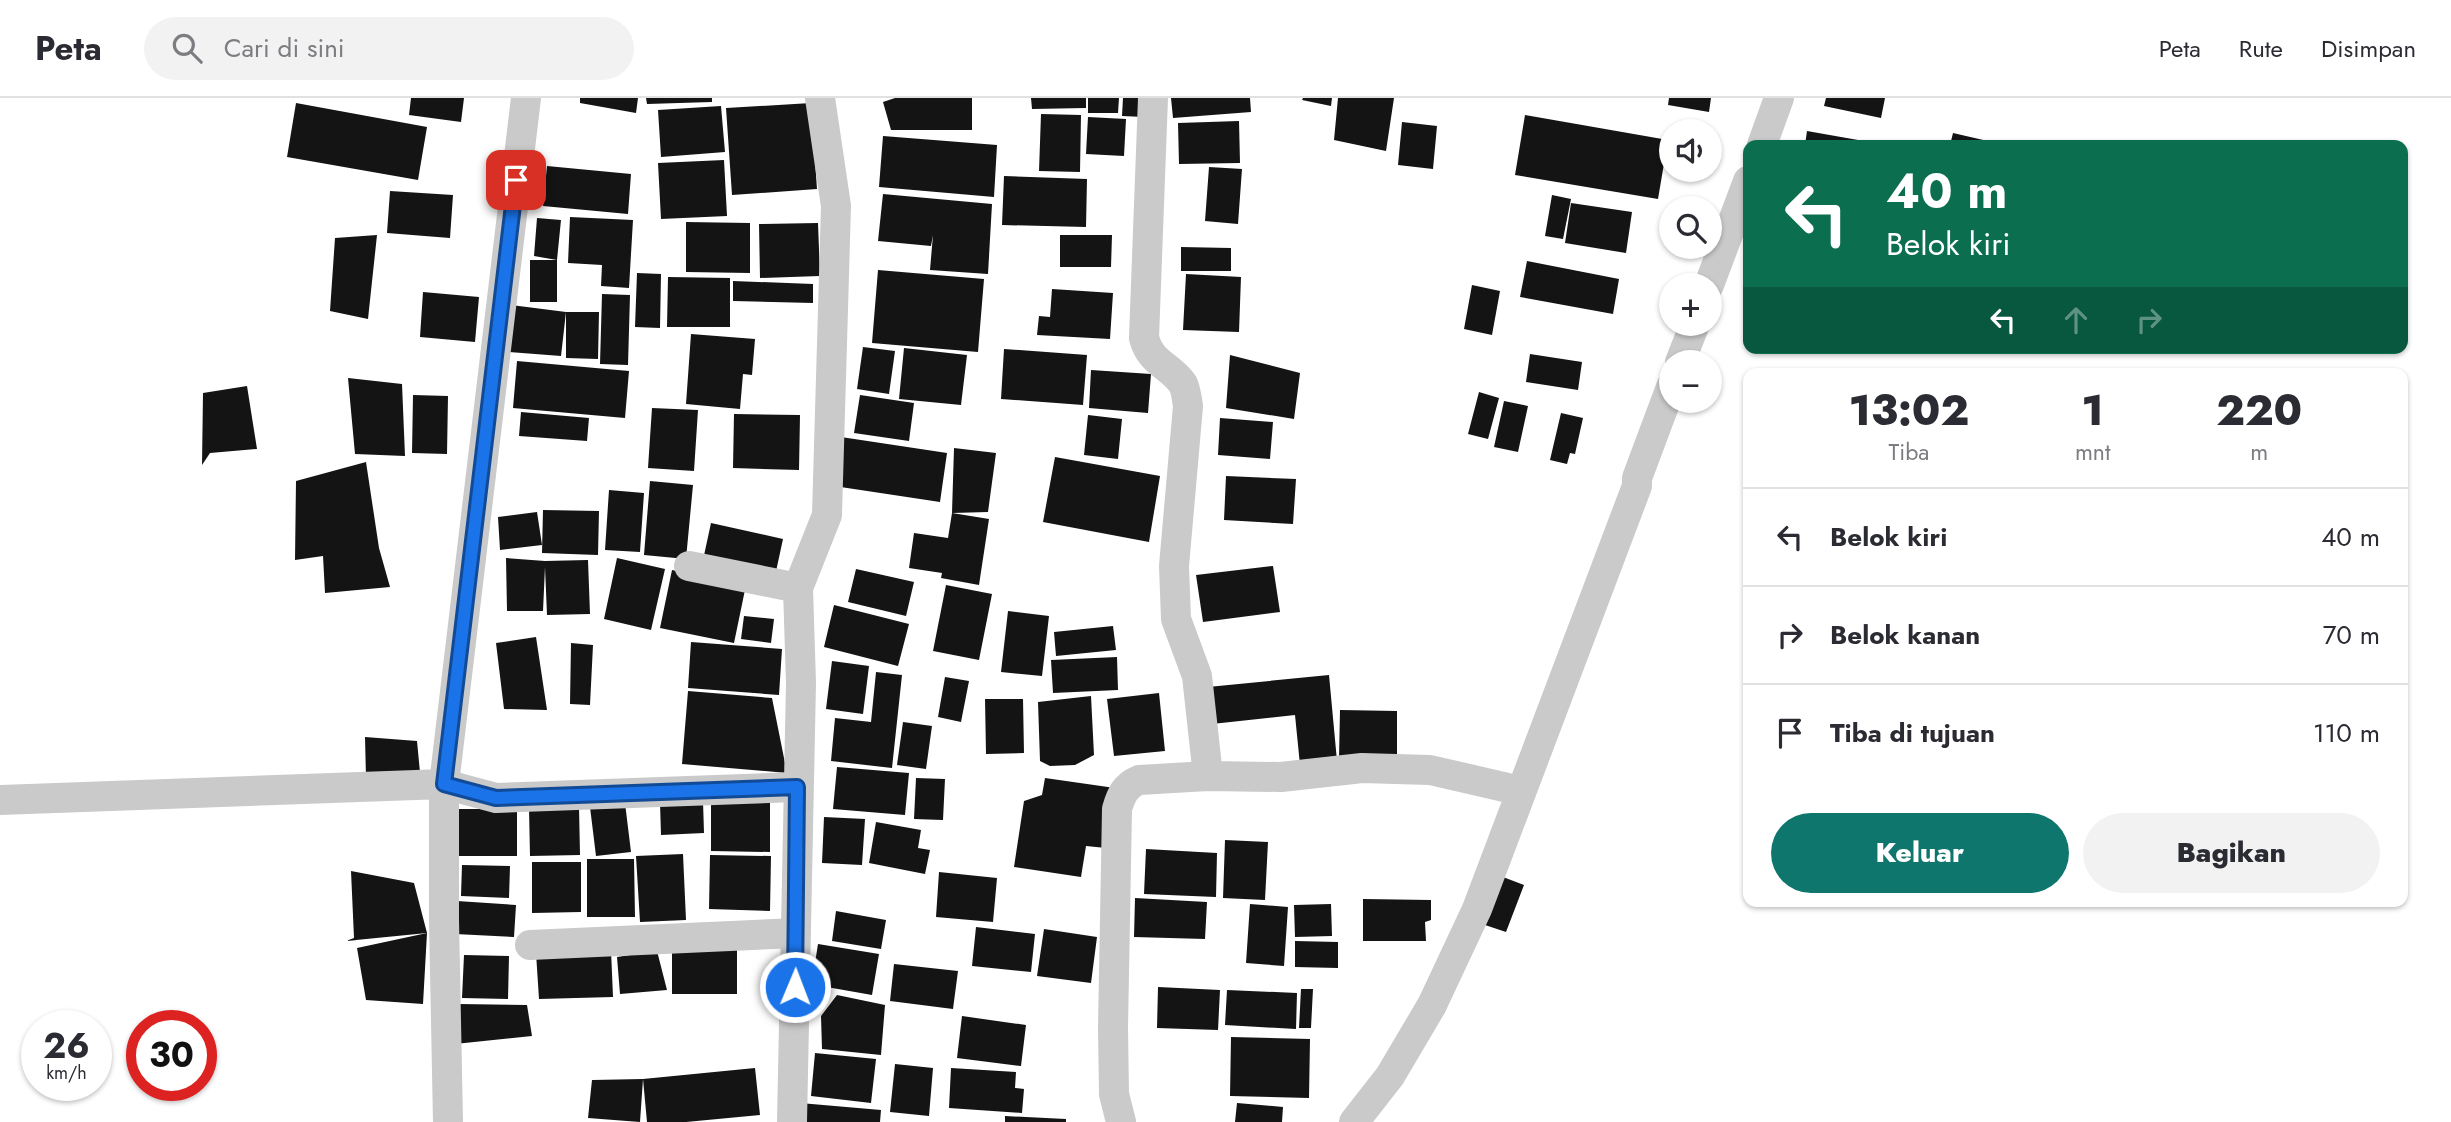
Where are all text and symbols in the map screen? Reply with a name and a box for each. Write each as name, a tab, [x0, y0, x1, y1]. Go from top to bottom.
search box	[144, 17, 634, 80]
text: Peta	[35, 25, 102, 72]
icon: search	[168, 29, 206, 67]
text: Cari di sini	[224, 29, 345, 67]
text: Peta	[2159, 31, 2201, 66]
text: Rute	[2239, 31, 2283, 66]
text: Disimpan	[2321, 31, 2416, 66]
map controls	[1659, 119, 1722, 413]
button: sound	[1659, 119, 1722, 182]
pin	[486, 150, 546, 210]
text: 40 m	[1886, 156, 2008, 226]
icon: arrive	[497, 161, 535, 199]
icon: left	[1771, 168, 1862, 259]
button: search	[1659, 196, 1722, 259]
text: Belok kiri	[1886, 221, 2011, 267]
button: +	[1659, 273, 1722, 336]
icon: left	[1984, 301, 2022, 339]
icon: ahead	[2057, 301, 2095, 339]
icon: right	[2130, 301, 2168, 339]
button: −	[1659, 350, 1722, 413]
text: 13:02	[1849, 380, 1969, 441]
text: 1	[2082, 380, 2104, 441]
text: 220	[2216, 380, 2302, 441]
text: Tiba	[1889, 435, 1929, 469]
text: mnt	[2075, 435, 2110, 469]
text: m	[2250, 435, 2268, 469]
icon: left	[1771, 518, 1809, 556]
text: Belok kiri	[1830, 518, 1947, 556]
text: 40 m	[2321, 518, 2380, 556]
icon: right	[1771, 616, 1809, 654]
text: Belok kanan	[1830, 616, 1980, 654]
text: 70 m	[2323, 616, 2380, 654]
icon: arrive	[1771, 714, 1809, 752]
text: Tiba di tujuan	[1830, 714, 1995, 752]
text: 110 m	[2313, 714, 2380, 752]
button: Keluar	[1771, 813, 2069, 893]
button: Bagikan	[2083, 813, 2380, 893]
position arrow	[758, 950, 832, 1024]
speed limit sign: 30	[126, 1010, 217, 1101]
text: 26	[43, 1021, 90, 1071]
text: km/h	[46, 1060, 87, 1086]

